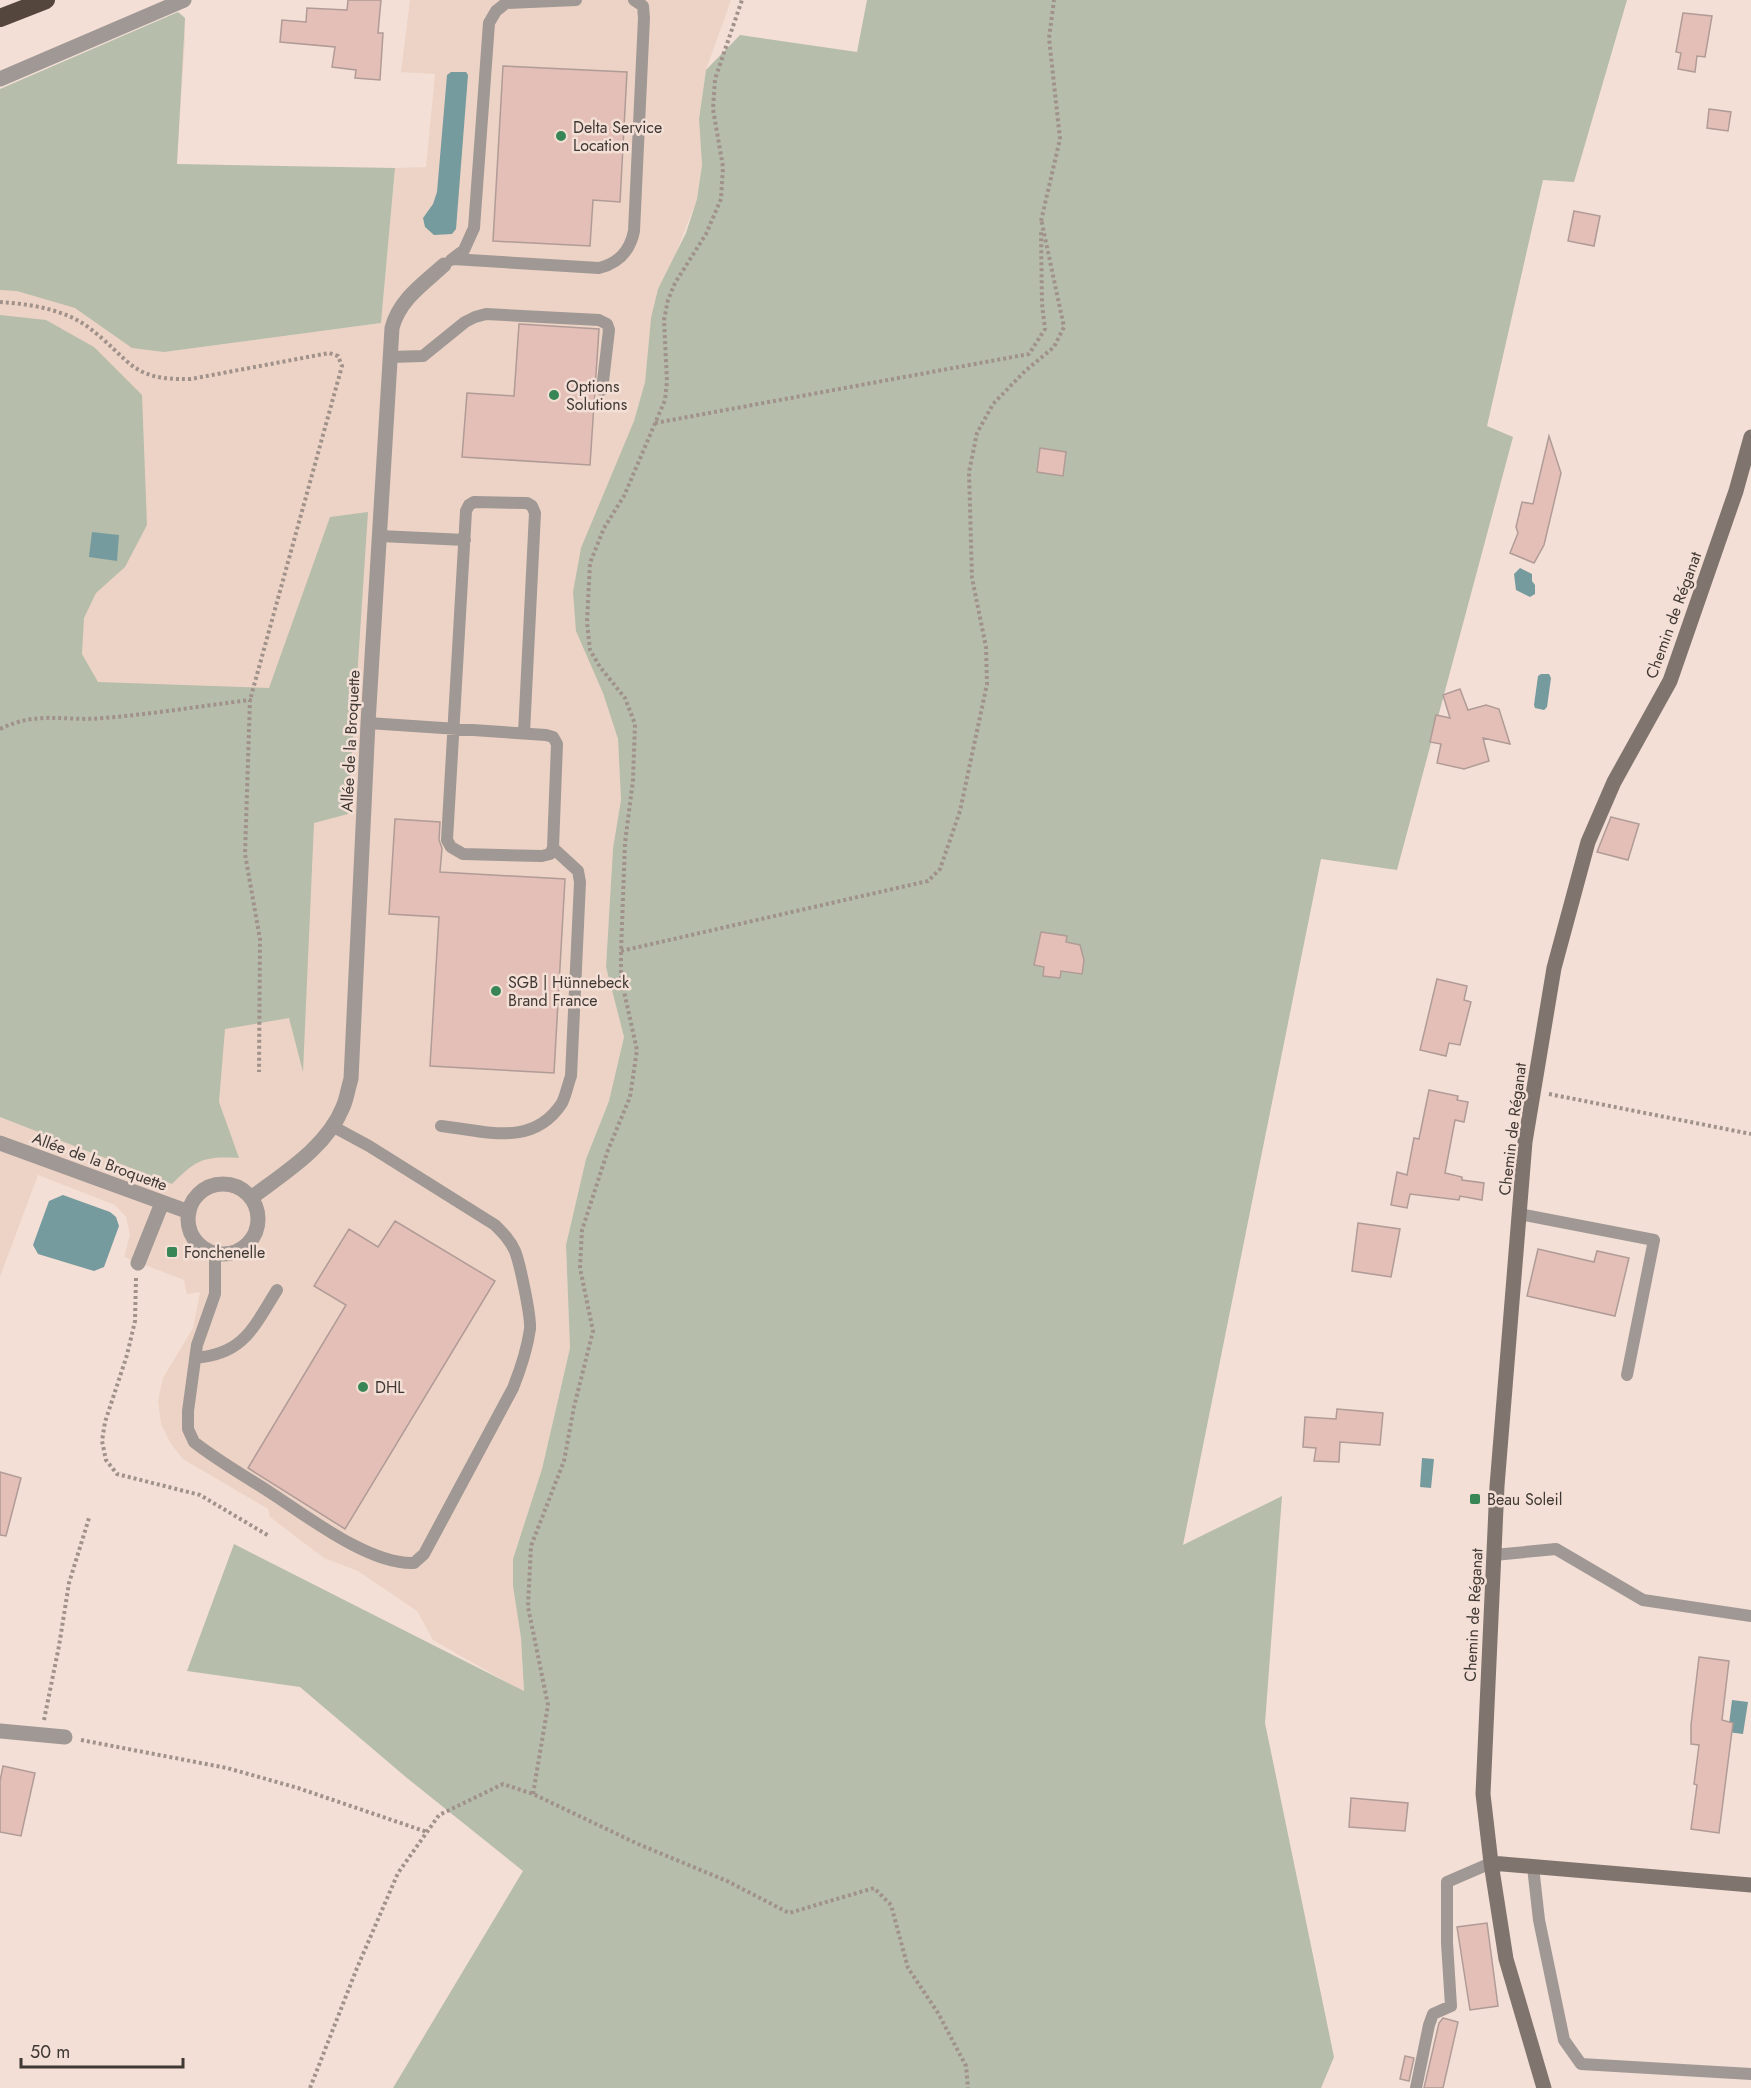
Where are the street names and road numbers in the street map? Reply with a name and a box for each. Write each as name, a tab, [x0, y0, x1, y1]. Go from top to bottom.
street label: Chemin de Réganat	[1640, 548, 1707, 682]
street label: Allée de la Broquette	[335, 669, 366, 813]
street label: Chemin de Réganat	[1493, 1061, 1532, 1197]
street label: Allée de la Broquette	[29, 1126, 171, 1197]
street label: Chemin de Réganat	[1459, 1548, 1488, 1682]

